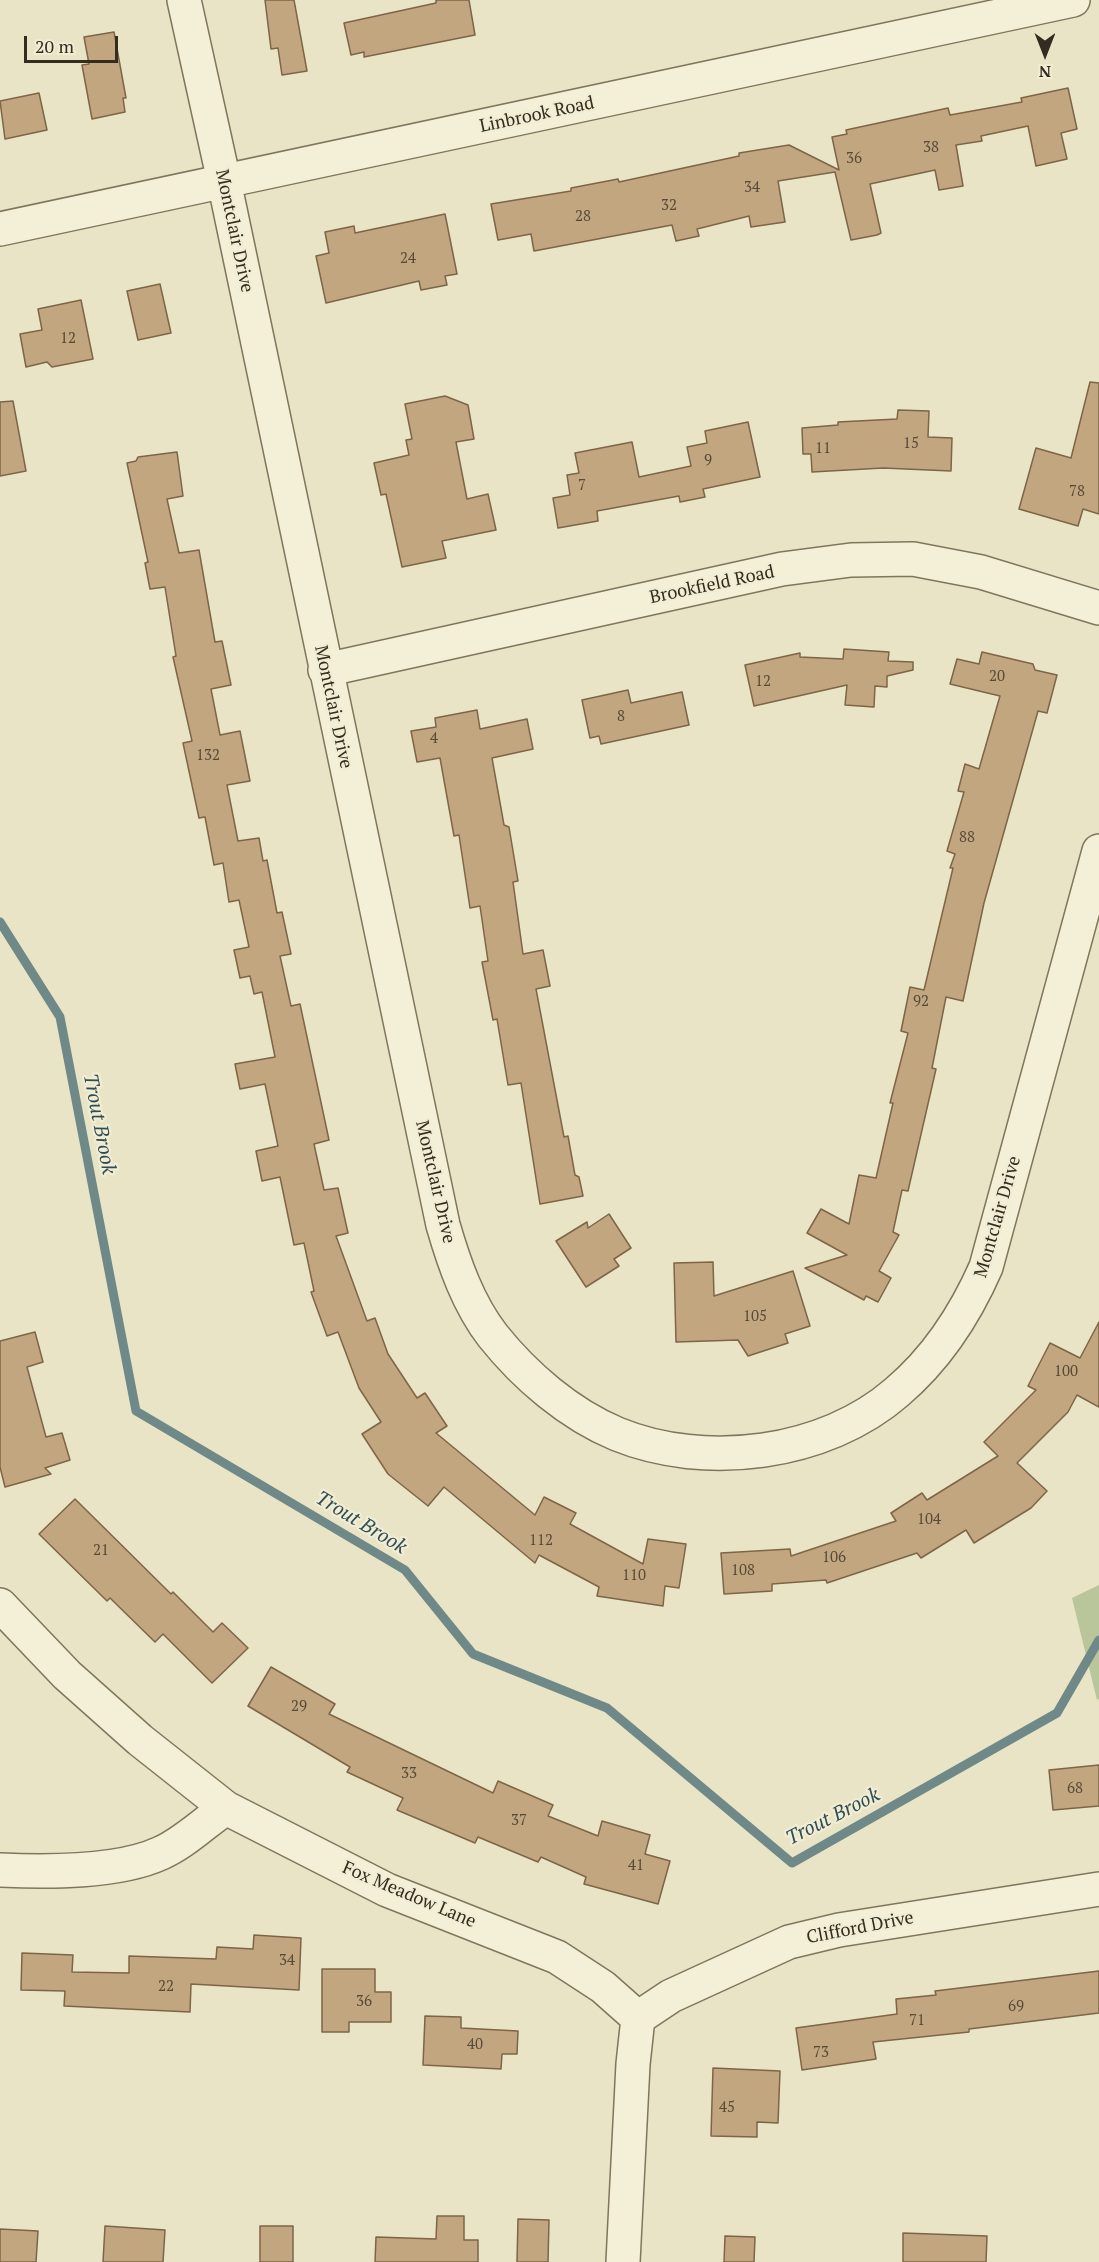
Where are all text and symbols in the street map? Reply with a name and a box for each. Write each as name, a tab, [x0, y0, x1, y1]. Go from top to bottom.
scale bar	[27, 24, 122, 62]
north arrow	[1015, 24, 1075, 84]
text: 20 m	[35, 34, 74, 58]
text: N	[1039, 61, 1051, 83]
street label: Linbrook Road	[478, 92, 596, 138]
house number: 38	[923, 139, 939, 157]
house number: 36	[846, 150, 862, 168]
street label: Montclair Drive	[210, 167, 258, 295]
house number: 34	[744, 179, 760, 197]
house number: 32	[661, 197, 677, 215]
house number: 28	[575, 208, 591, 226]
house number: 24	[400, 250, 416, 268]
house number: 12	[60, 330, 76, 348]
house number: 15	[903, 435, 919, 453]
house number: 11	[815, 440, 831, 458]
house number: 9	[704, 452, 712, 470]
house number: 7	[578, 477, 586, 495]
house number: 78	[1069, 483, 1085, 501]
street label: Brookfield Road	[648, 561, 776, 609]
street label: Montclair Drive	[309, 643, 357, 771]
house number: 20	[989, 668, 1005, 686]
house number: 12	[755, 673, 771, 691]
house number: 8	[617, 708, 625, 726]
house number: 4	[430, 730, 438, 748]
house number: 132	[196, 747, 220, 765]
house number: 88	[959, 829, 975, 847]
house number: 92	[913, 993, 929, 1011]
water label: Trout Brook	[77, 1072, 121, 1176]
street label: Montclair Drive	[410, 1118, 460, 1246]
street label: Montclair Drive	[970, 1154, 1026, 1280]
house number: 105	[743, 1308, 767, 1326]
house number: 100	[1054, 1363, 1078, 1381]
water label: Trout Brook	[311, 1486, 411, 1560]
house number: 104	[917, 1511, 941, 1529]
house number: 112	[529, 1532, 553, 1550]
house number: 21	[93, 1542, 109, 1560]
house number: 106	[822, 1549, 846, 1567]
house number: 108	[731, 1562, 755, 1580]
house number: 110	[622, 1567, 646, 1585]
house number: 29	[291, 1698, 307, 1716]
house number: 33	[401, 1765, 417, 1783]
house number: 68	[1067, 1780, 1083, 1798]
water label: Trout Brook	[782, 1783, 884, 1851]
house number: 37	[511, 1812, 527, 1830]
street label: Fox Meadow Lane	[339, 1857, 479, 1933]
house number: 41	[628, 1857, 644, 1875]
street label: Clifford Drive	[805, 1907, 915, 1949]
house number: 34	[279, 1952, 295, 1970]
house number: 22	[158, 1978, 174, 1996]
house number: 36	[356, 1993, 372, 2011]
house number: 69	[1008, 1998, 1024, 2016]
house number: 71	[909, 2012, 925, 2030]
house number: 40	[467, 2036, 483, 2054]
house number: 73	[813, 2044, 829, 2062]
house number: 45	[719, 2099, 735, 2117]

